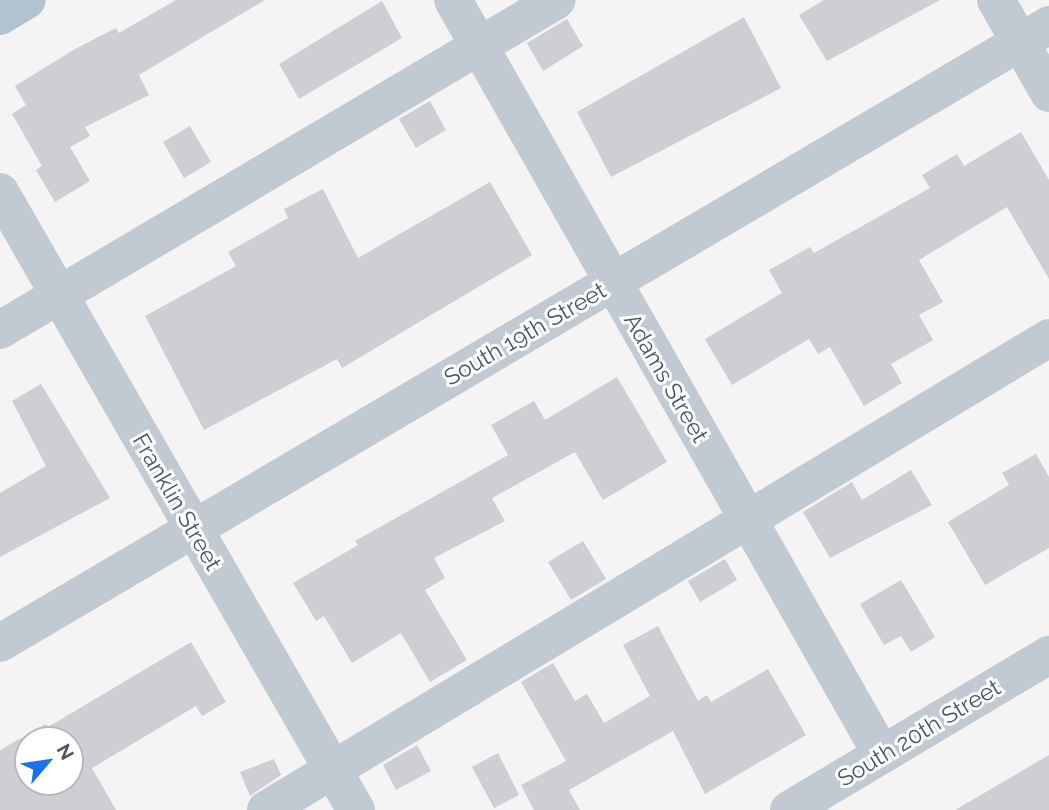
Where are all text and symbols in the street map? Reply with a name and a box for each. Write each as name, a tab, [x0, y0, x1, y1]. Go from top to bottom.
street label: South 19th Street	[439, 276, 611, 392]
street label: Adams Street	[618, 309, 714, 447]
street label: Franklin Street	[127, 429, 227, 575]
street label: South 20th Street	[833, 674, 1005, 792]
north arrow	[14, 726, 84, 796]
text: N	[52, 740, 79, 763]

